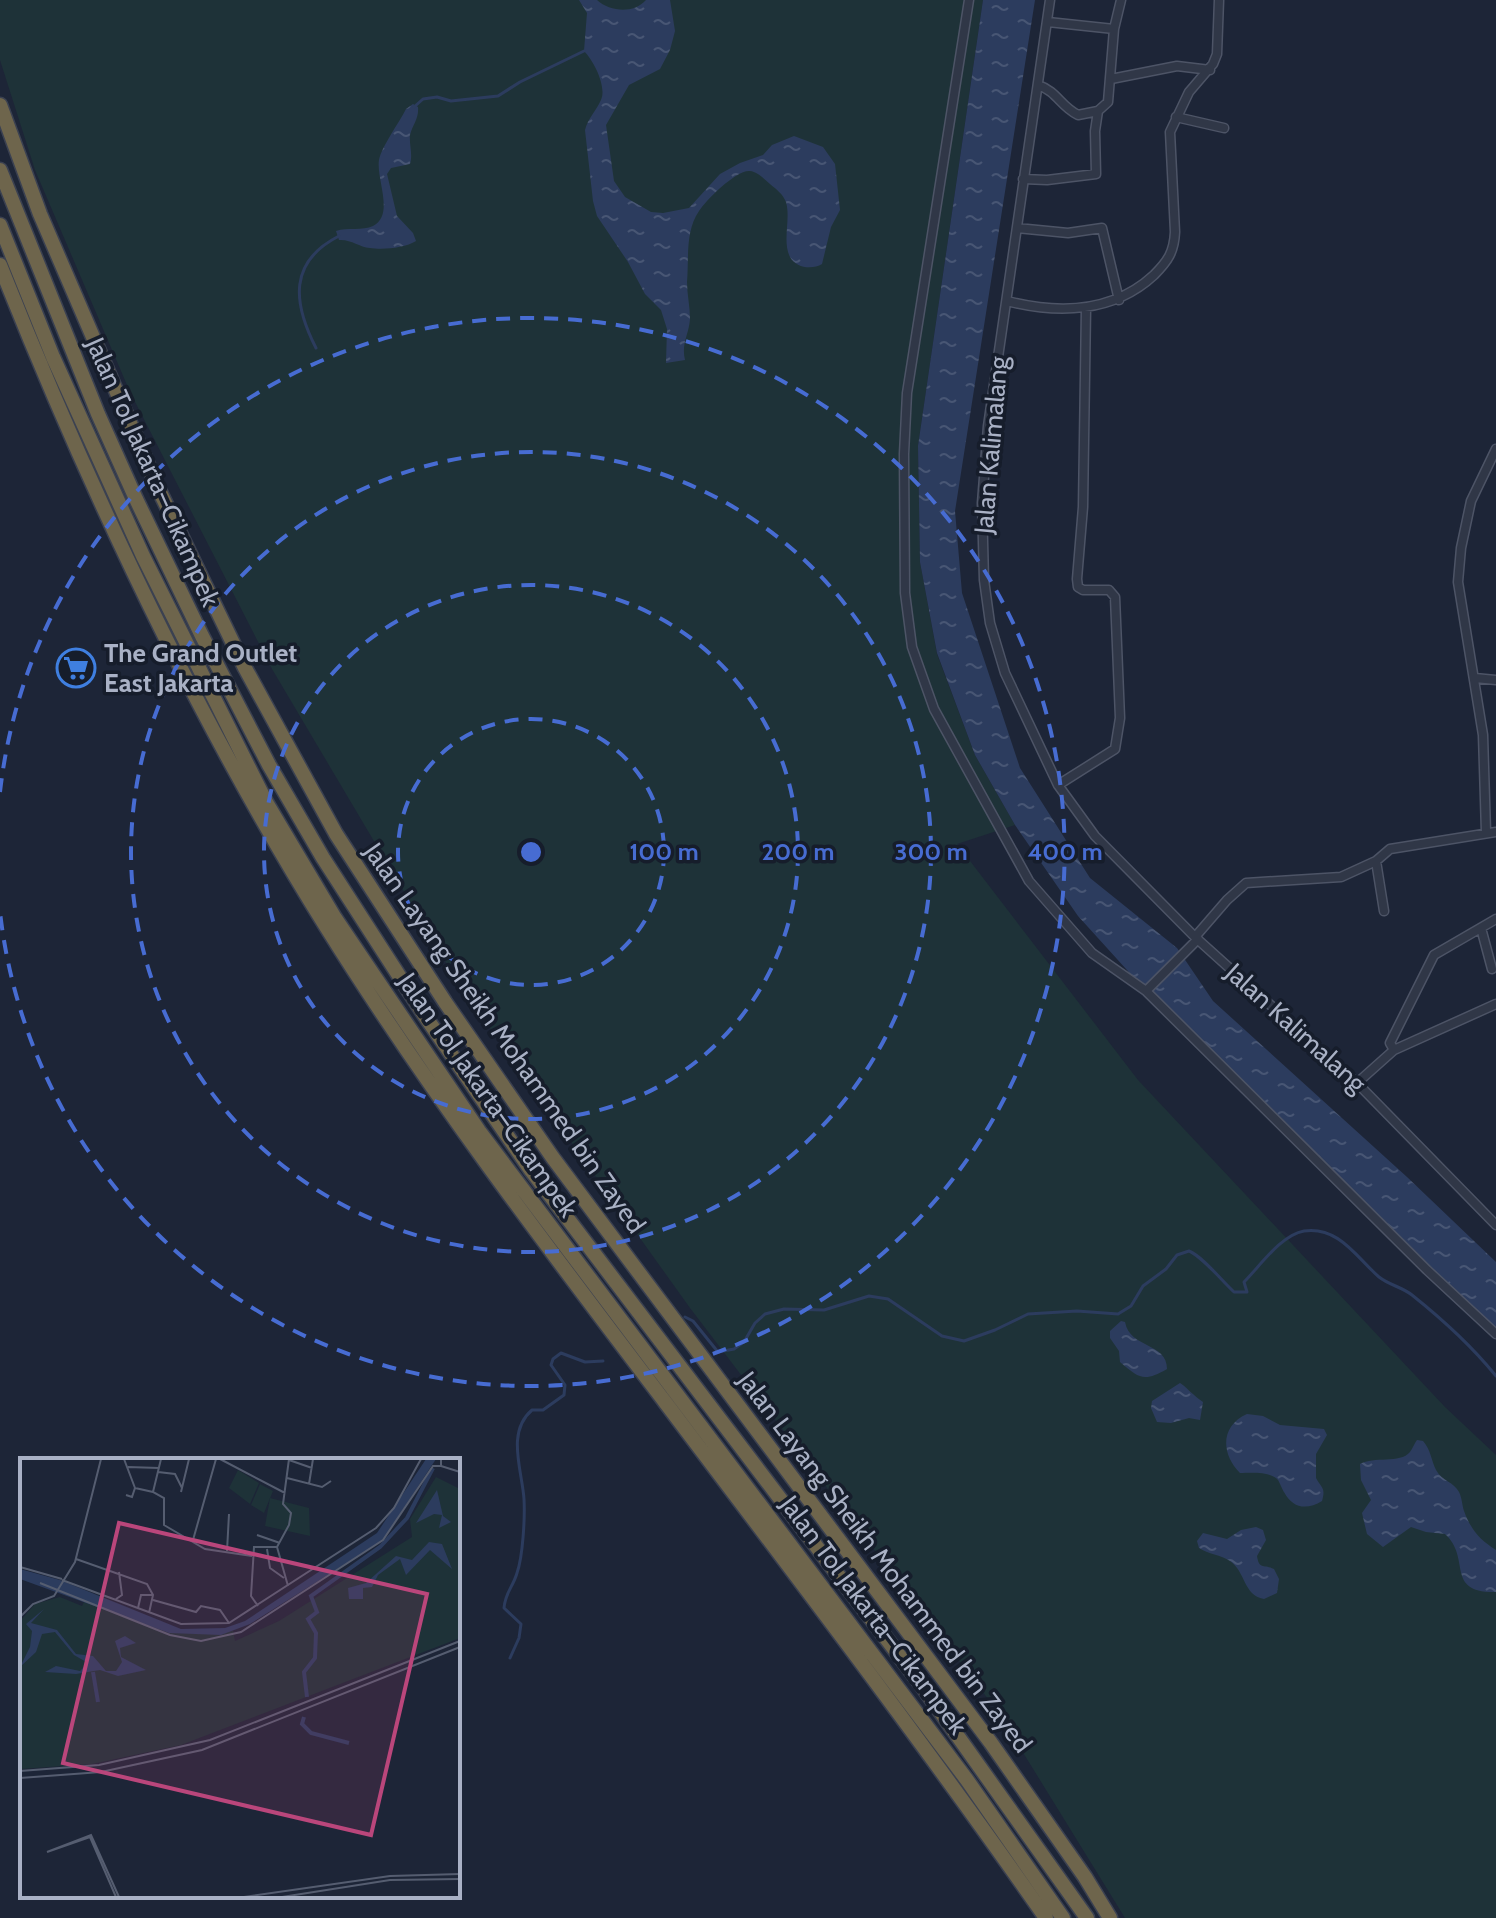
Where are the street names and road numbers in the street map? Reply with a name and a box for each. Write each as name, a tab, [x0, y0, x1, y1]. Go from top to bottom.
street label: Jalan Tol Jakarta–Cikampek	[79, 332, 227, 612]
street label: Jalan Kalimalang	[967, 354, 1015, 536]
street label: Jalan Layang Sheikh Mohammed bin Zayed	[357, 836, 653, 1239]
street label: Jalan Kalimalang	[1218, 956, 1374, 1100]
street label: Jalan Tol Jakarta–Cikampek	[391, 966, 585, 1224]
street label: Jalan Layang Sheikh Mohammed bin Zayed	[731, 1364, 1039, 1759]
street label: Jalan Tol Jakarta–Cikampek	[773, 1488, 975, 1741]

